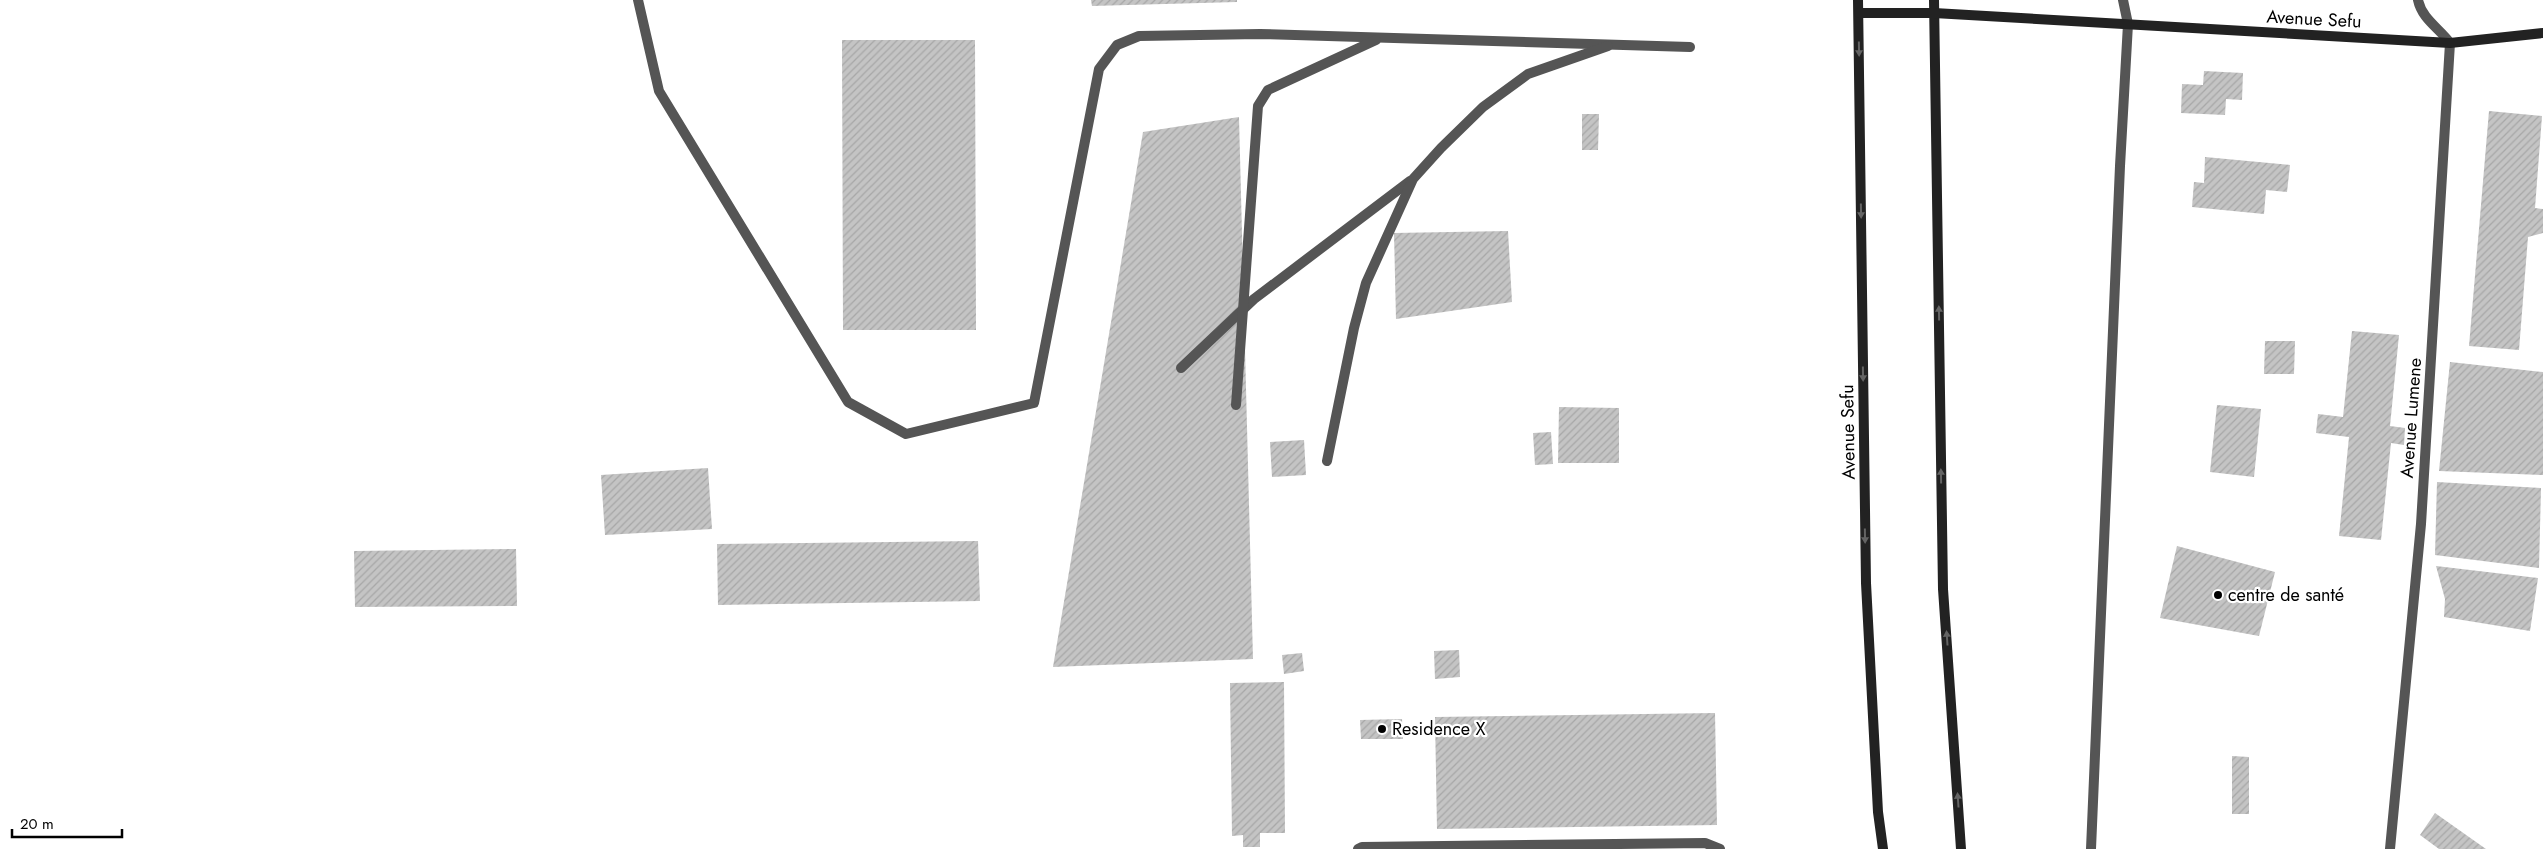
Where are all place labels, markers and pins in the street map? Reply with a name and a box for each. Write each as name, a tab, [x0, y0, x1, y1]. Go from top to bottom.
place label: centre de santé	[2228, 582, 2344, 608]
marker: centre de santé	[2212, 589, 2224, 601]
place label: Residence X	[1392, 716, 1486, 742]
marker: Residence X	[1376, 723, 1388, 735]

